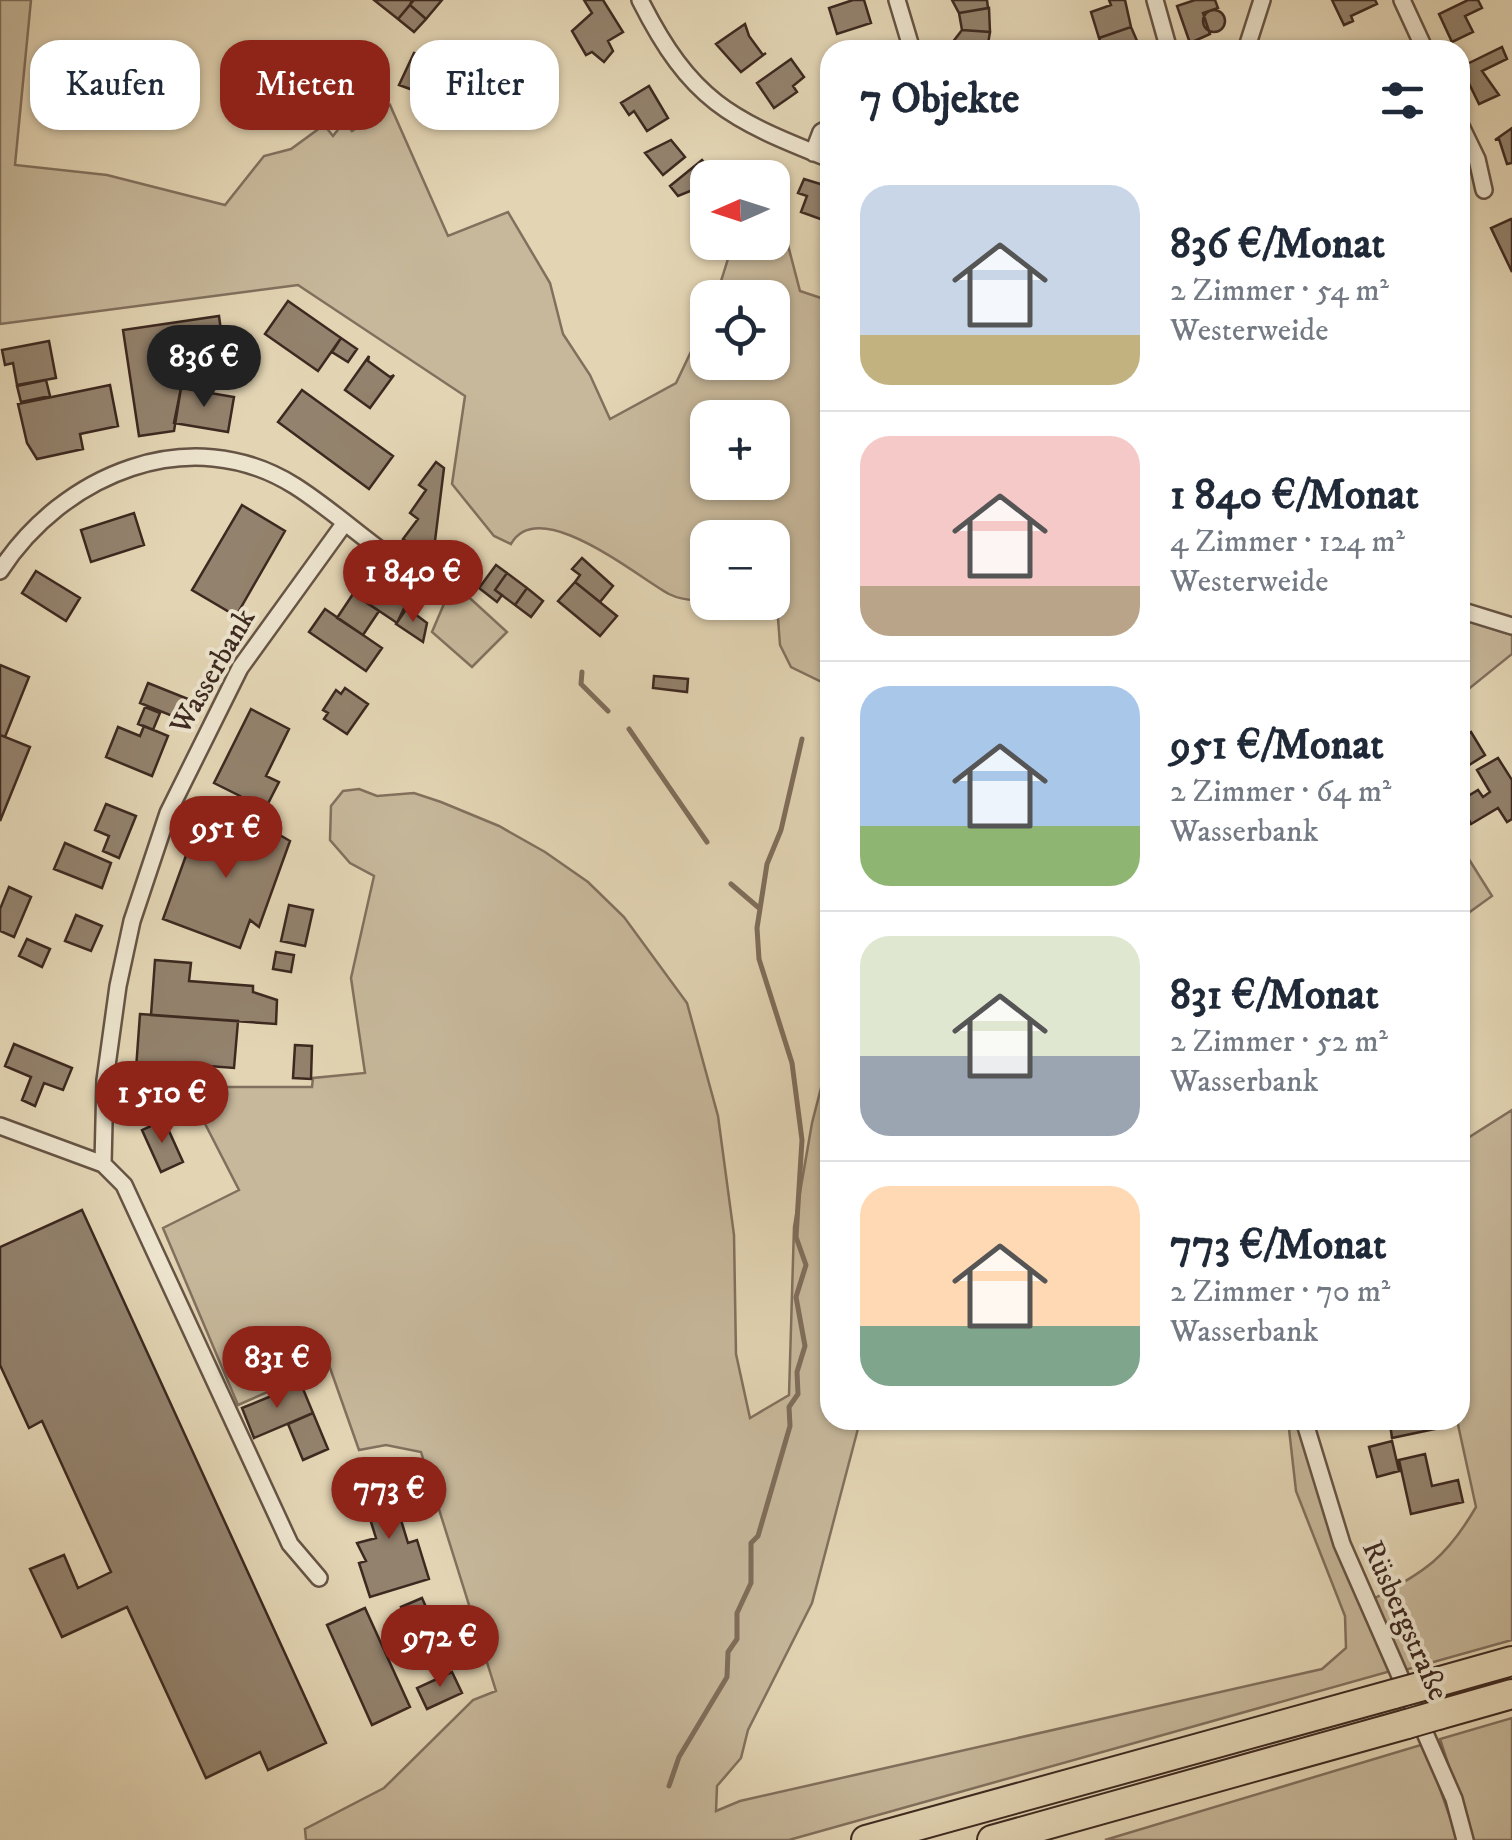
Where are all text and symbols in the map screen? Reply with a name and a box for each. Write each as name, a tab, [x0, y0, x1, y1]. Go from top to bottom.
chip: Kaufen	[30, 40, 200, 130]
chip: Mieten	[220, 40, 390, 130]
chip: Filter	[410, 40, 559, 130]
icon: filters	[1375, 73, 1430, 128]
text: 7 Objekte	[860, 74, 1020, 126]
north arrow	[690, 160, 790, 260]
map controls	[690, 160, 790, 620]
text: 836 €/Monat	[1170, 219, 1385, 271]
icon: home	[940, 225, 1060, 345]
text: 2 Zimmer · 54 m²	[1170, 271, 1389, 311]
button: locate	[690, 280, 790, 380]
text: Westerweide	[1170, 311, 1329, 351]
pin: 836 €	[134, 325, 274, 410]
text: 836 €	[169, 337, 239, 377]
button: +	[690, 400, 790, 500]
text: 1 840 €/Monat	[1170, 470, 1419, 522]
icon: home	[940, 476, 1060, 596]
button: −	[690, 520, 790, 620]
text: 4 Zimmer · 124 m²	[1170, 522, 1405, 562]
pin: 1 840 €	[321, 540, 505, 625]
text: 1 840 €	[365, 552, 461, 592]
text: Westerweide	[1170, 562, 1329, 602]
street label: Wasserbank	[162, 602, 264, 742]
text: 951 €/Monat	[1170, 720, 1384, 772]
icon: home	[940, 726, 1060, 846]
text: 2 Zimmer · 64 m²	[1170, 772, 1391, 812]
pin: 951 €	[156, 796, 296, 881]
text: 951 €	[191, 808, 261, 848]
text: Wasserbank	[1170, 812, 1319, 852]
text: 831 €/Monat	[1170, 970, 1379, 1022]
icon: home	[940, 976, 1060, 1096]
text: 2 Zimmer · 52 m²	[1170, 1022, 1388, 1062]
pin: 1 510 €	[70, 1061, 254, 1146]
text: Wasserbank	[1170, 1062, 1319, 1102]
text: 1 510 €	[118, 1073, 206, 1113]
text: 773 €/Monat	[1170, 1220, 1386, 1272]
icon: home	[940, 1226, 1060, 1346]
text: 2 Zimmer · 70 m²	[1170, 1272, 1390, 1312]
text: Wasserbank	[1170, 1312, 1319, 1352]
pin: 831 €	[207, 1326, 347, 1411]
text: 831 €	[244, 1338, 310, 1378]
pin: 773 €	[319, 1457, 459, 1542]
text: 773 €	[353, 1469, 425, 1509]
street label: Rüsbergstraße	[1353, 1535, 1456, 1706]
pin: 972 €	[370, 1605, 510, 1690]
text: 972 €	[403, 1617, 477, 1657]

